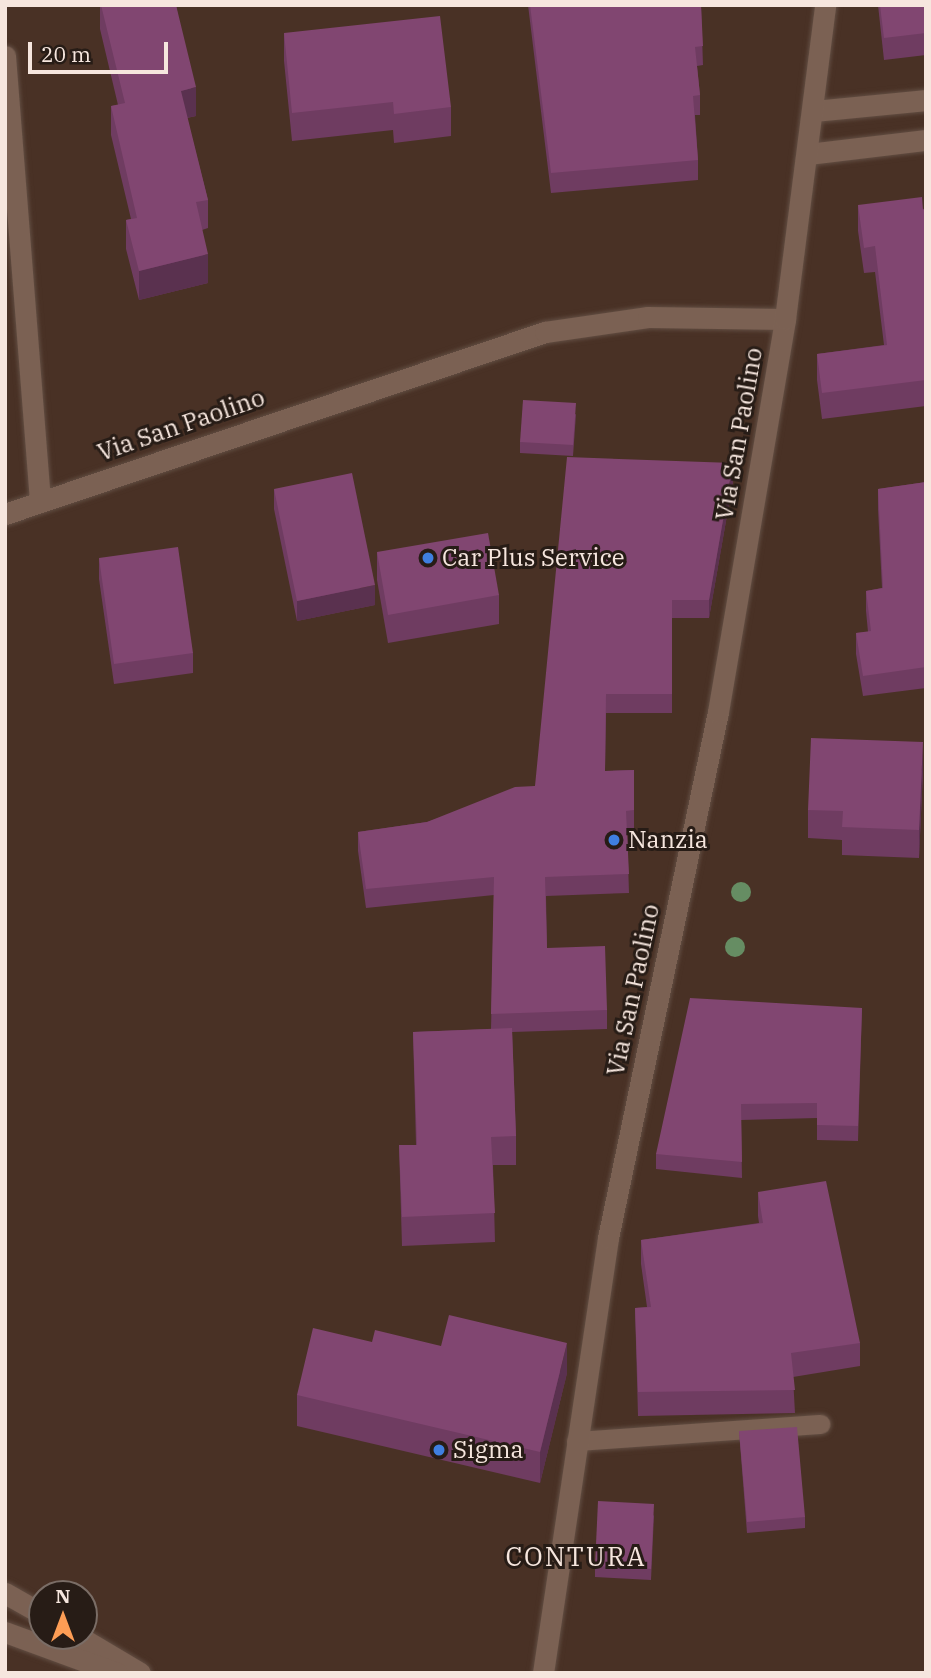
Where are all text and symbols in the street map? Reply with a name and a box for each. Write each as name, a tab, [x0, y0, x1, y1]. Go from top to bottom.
scale bar	[32, 28, 172, 72]
text: 20 m	[41, 40, 91, 68]
street label: Via San Paolino	[710, 345, 768, 523]
street label: Via San Paolino	[94, 383, 268, 467]
place label: Car Plus Service	[442, 544, 625, 572]
marker: Car Plus Service	[420, 550, 436, 566]
place label: Nanzia	[628, 826, 708, 854]
marker: Nanzia	[606, 832, 622, 848]
street label: Via San Paolino	[601, 902, 665, 1078]
place label: Sigma	[453, 1436, 524, 1464]
marker: Sigma	[431, 1442, 447, 1458]
district label: CONTURA	[506, 1541, 646, 1573]
north arrow	[28, 1580, 98, 1650]
text: N	[55, 1584, 71, 1608]

